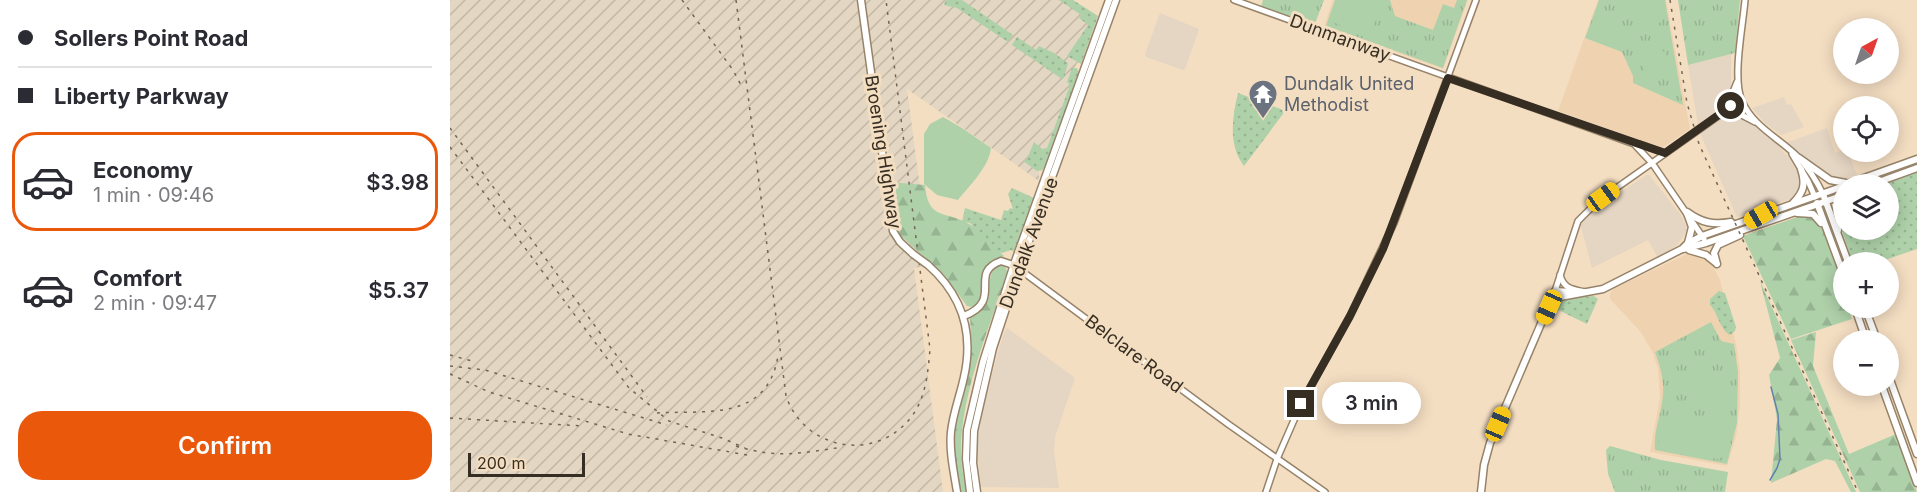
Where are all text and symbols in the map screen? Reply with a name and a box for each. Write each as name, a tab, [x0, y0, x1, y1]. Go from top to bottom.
street label: Dunmanway	[1287, 10, 1393, 65]
north arrow	[1833, 18, 1899, 84]
map controls	[1833, 18, 1899, 396]
text: Sollers Point Road	[54, 25, 248, 51]
place label: Dundalk United Methodist	[1284, 73, 1414, 115]
street label: Broening Highway	[861, 74, 906, 230]
temple icon: Dundalk United Methodist	[1247, 78, 1279, 120]
text: Liberty Parkway	[54, 83, 229, 109]
route start	[1717, 92, 1744, 119]
button: locate	[1833, 96, 1899, 162]
icon: car	[21, 155, 75, 209]
text: Economy	[93, 157, 193, 183]
text: $3.98	[366, 169, 429, 195]
street label: Dundalk Avenue	[995, 174, 1062, 311]
button: layers	[1833, 174, 1899, 240]
car	[1583, 179, 1623, 215]
text: 1 min · 09:46	[93, 183, 214, 207]
car	[1741, 198, 1781, 232]
button: +	[1833, 252, 1899, 318]
icon: car	[21, 263, 75, 317]
text: Comfort	[93, 265, 182, 291]
text: $5.37	[368, 277, 429, 303]
car	[1533, 287, 1565, 327]
text: 2 min · 09:47	[93, 291, 217, 315]
street label: Belclare Road	[1081, 310, 1187, 397]
button: −	[1833, 330, 1899, 396]
callout: 3 min	[1322, 383, 1421, 425]
route end	[1287, 390, 1314, 417]
text: 3 min	[1345, 391, 1398, 415]
car	[1483, 404, 1513, 444]
button: Confirm	[18, 411, 432, 480]
scale bar	[468, 450, 585, 478]
text: 200 m	[477, 453, 525, 473]

